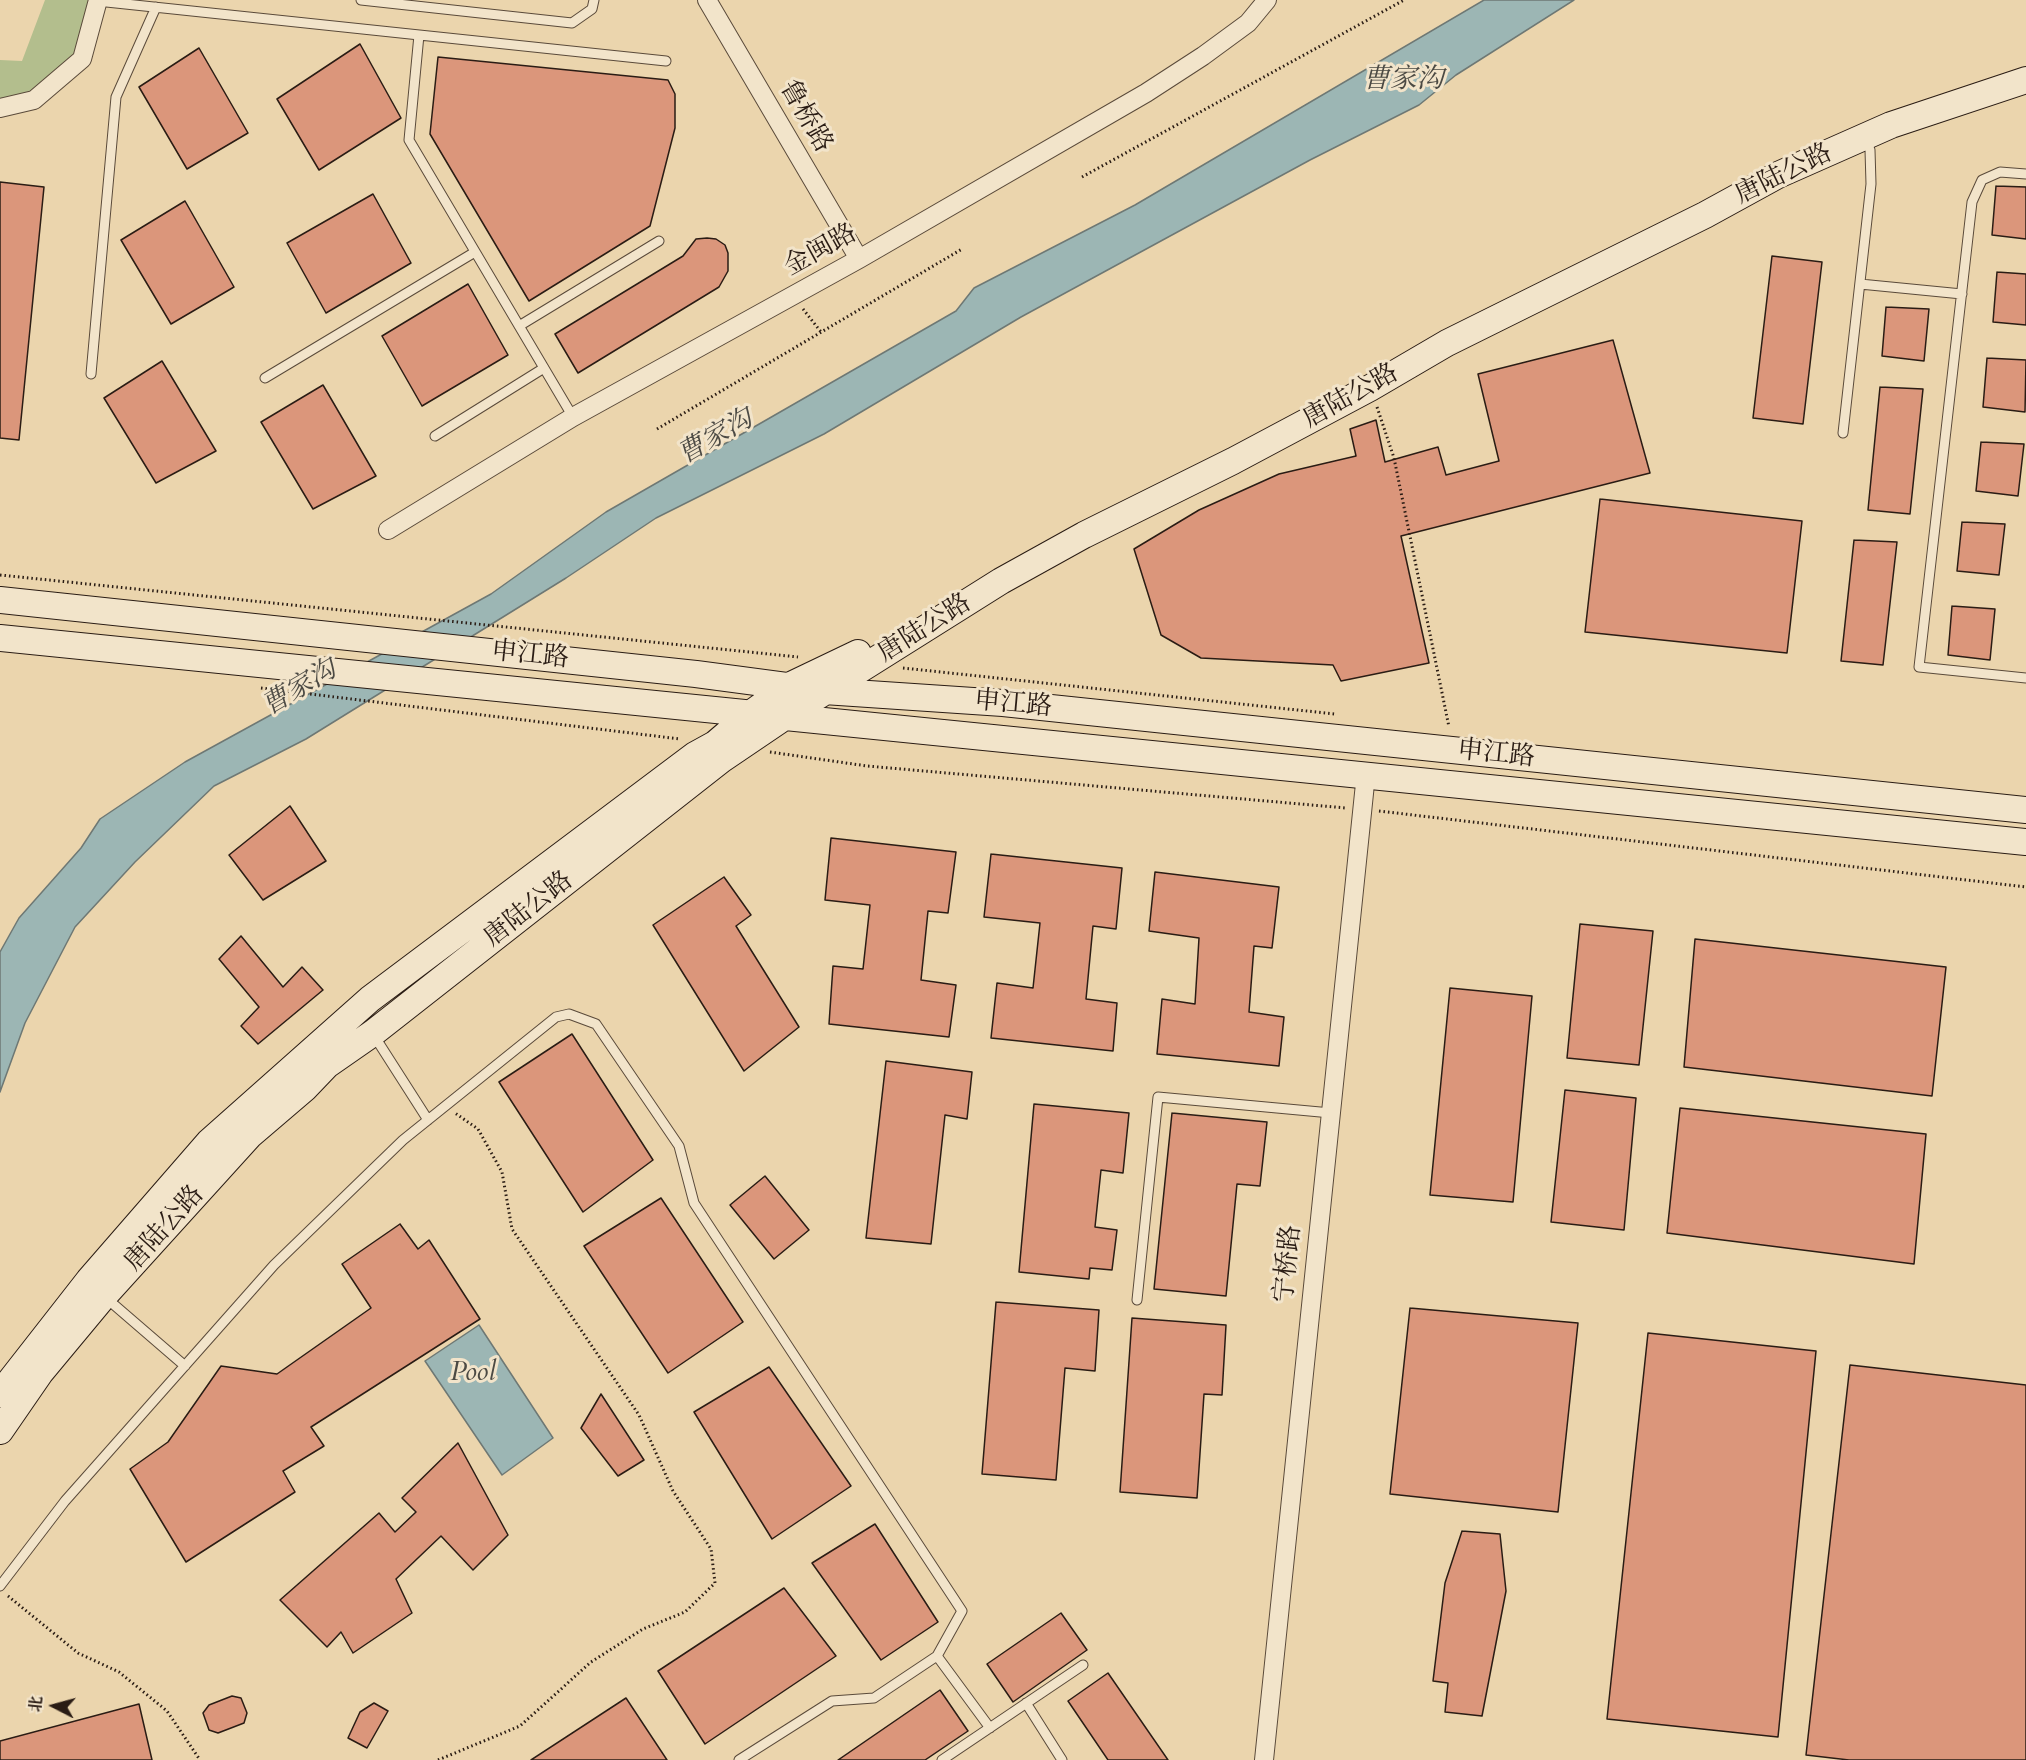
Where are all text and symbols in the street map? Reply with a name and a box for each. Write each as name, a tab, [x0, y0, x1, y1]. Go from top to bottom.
water label: 曹家沟	[1363, 65, 1443, 97]
street label: 鲁桥路	[772, 75, 838, 159]
street label: 唐陆公路	[1730, 138, 1838, 212]
street label: 金闽路	[779, 218, 863, 284]
street label: 唐陆公路	[1298, 358, 1404, 436]
water label: 曹家沟	[673, 404, 759, 472]
street label: 唐陆公路	[873, 588, 977, 670]
street label: 申江路	[490, 636, 570, 676]
water label: 曹家沟	[257, 654, 343, 724]
street label: 申江路	[973, 686, 1053, 724]
street label: 申江路	[1456, 735, 1536, 775]
street label: 唐陆公路	[478, 866, 580, 954]
street label: 唐陆公路	[119, 1180, 211, 1278]
street label: 宁桥路	[1269, 1224, 1309, 1304]
water label: Pool	[450, 1358, 496, 1390]
north arrow	[24, 1676, 84, 1736]
text: 北	[24, 1695, 48, 1713]

